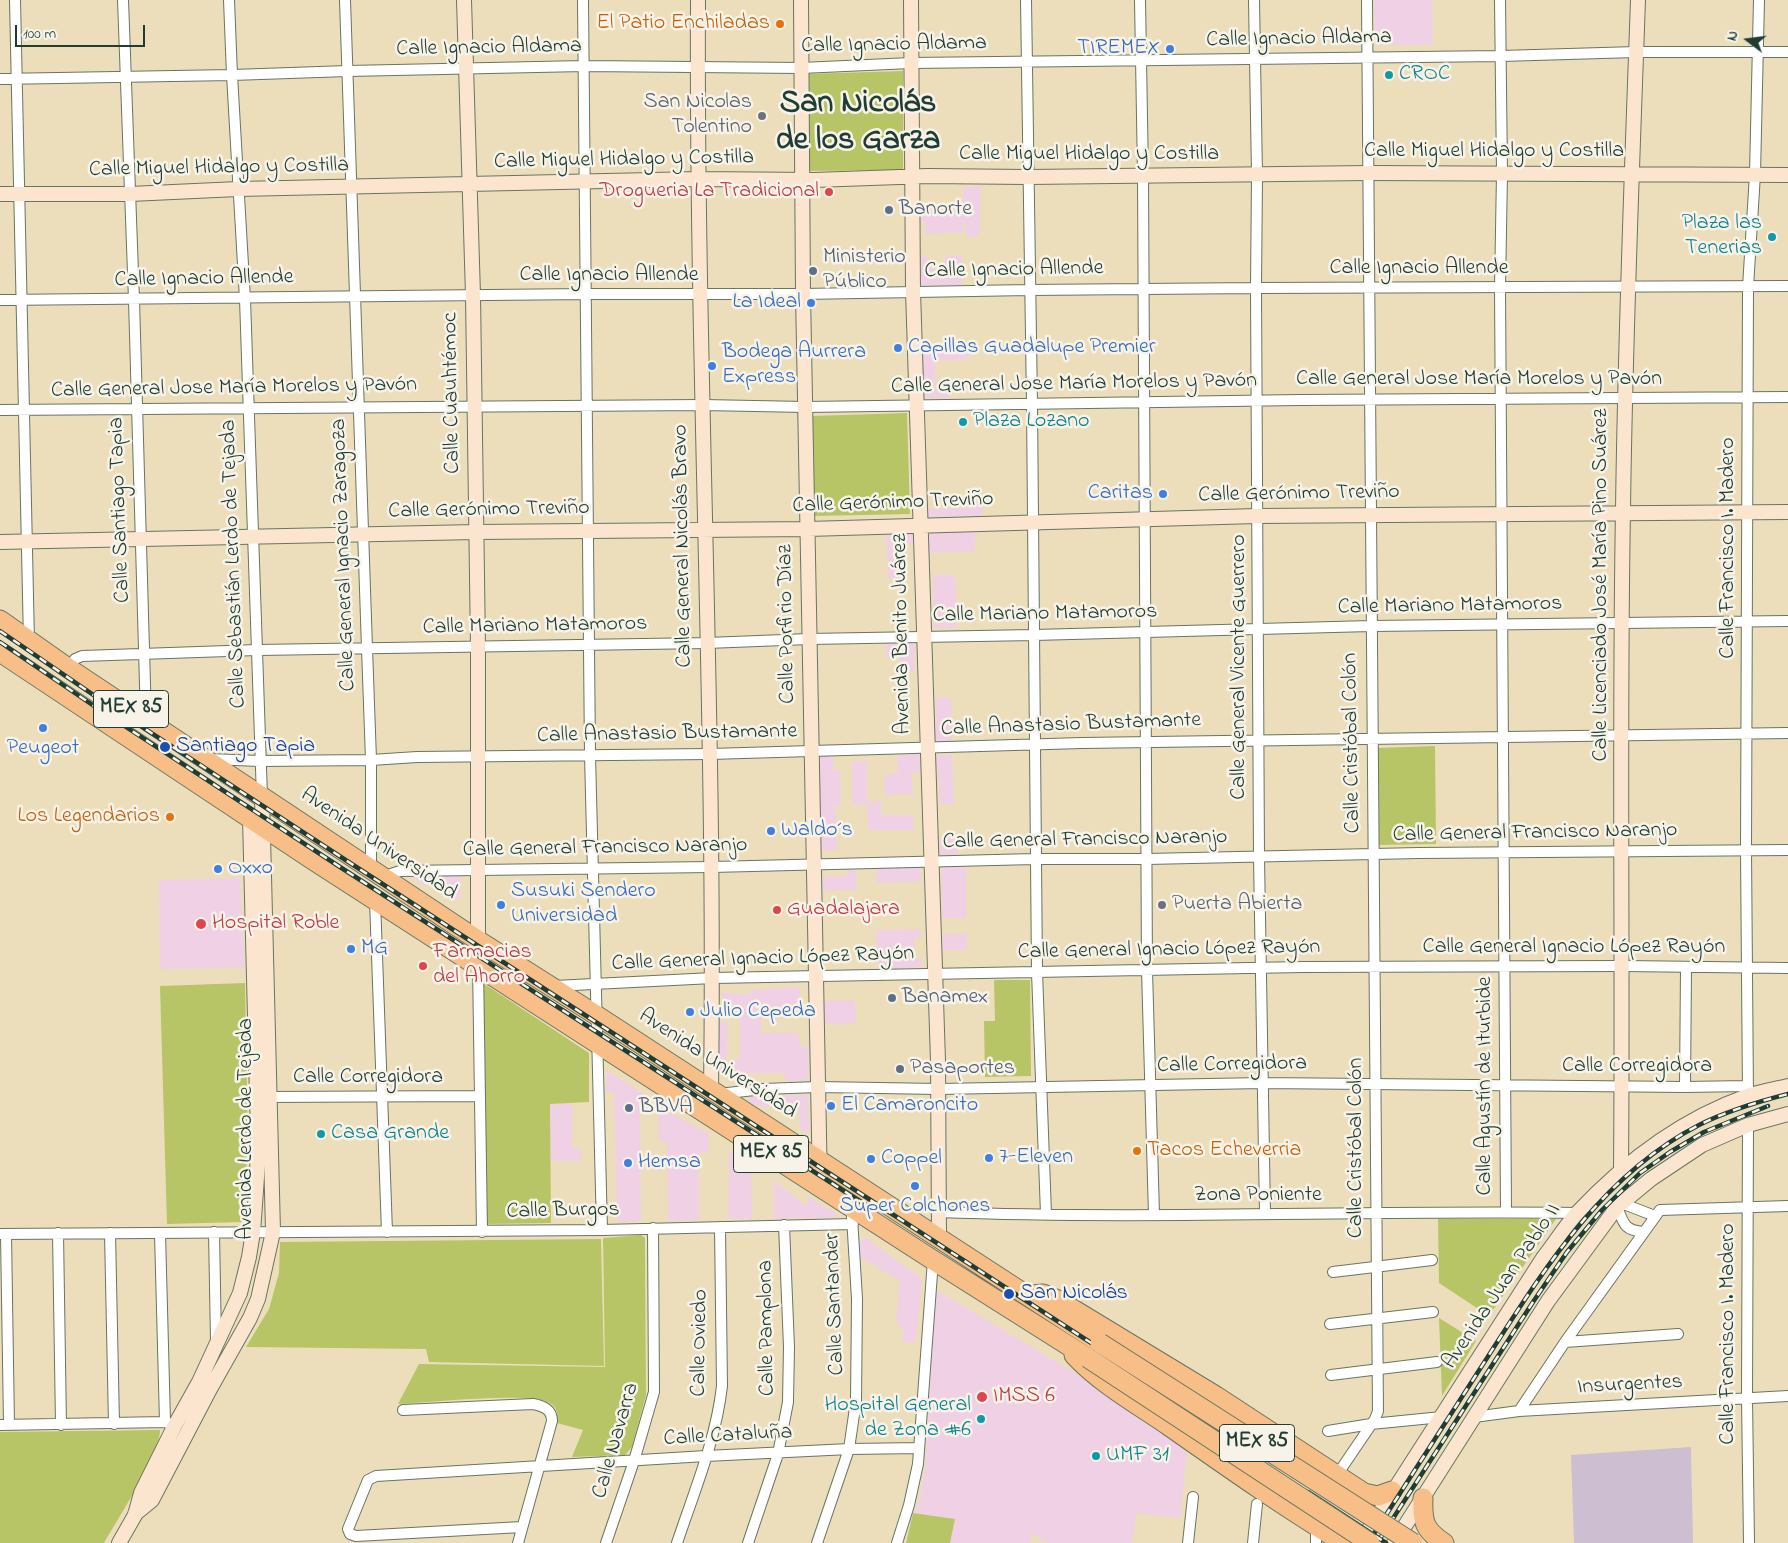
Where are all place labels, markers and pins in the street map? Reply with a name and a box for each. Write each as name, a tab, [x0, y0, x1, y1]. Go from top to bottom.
place label: El Patio Enchiladas	[597, 11, 770, 37]
marker: El Patio Enchiladas	[774, 18, 786, 30]
place label: TIREMEX	[1077, 36, 1160, 62]
marker: TIREMEX	[1164, 43, 1176, 55]
place label: CROC	[1399, 62, 1450, 88]
marker: CROC	[1383, 69, 1395, 81]
place label: San Nicolas Tolentino	[644, 90, 752, 142]
marker: San Nicolas Tolentino	[756, 110, 768, 122]
place label: Drogueria La Tradicional	[599, 179, 819, 205]
marker: Drogueria La Tradicional	[823, 186, 835, 198]
place label: Banorte	[899, 197, 972, 223]
marker: Banorte	[883, 204, 895, 216]
place label: Plaza las Tenerias	[1682, 211, 1762, 262]
marker: Plaza las Tenerias	[1766, 231, 1778, 243]
place label: Ministerio Público	[823, 245, 906, 296]
marker: Ministerio Público	[807, 265, 819, 277]
place label: La Ideal	[733, 290, 801, 316]
marker: La Ideal	[805, 297, 817, 309]
place label: Capillas Guadalupe Premier	[908, 335, 1156, 361]
place label: Bodega Aurrera Express	[722, 340, 866, 392]
marker: Capillas Guadalupe Premier	[892, 342, 904, 354]
marker: Bodega Aurrera Express	[706, 360, 718, 372]
place label: Plaza Lozano	[973, 409, 1090, 435]
marker: Plaza Lozano	[957, 416, 969, 428]
place label: Caritas	[1088, 481, 1153, 507]
marker: Caritas	[1157, 488, 1169, 500]
marker: Peugeot	[37, 722, 49, 734]
place label: Santiago Tapia	[176, 734, 315, 760]
place label: Peugeot	[7, 736, 79, 762]
marker: Santiago Tapia	[158, 740, 172, 754]
place label: Los Legendarios	[17, 804, 160, 830]
marker: Los Legendarios	[164, 811, 176, 823]
place label: Waldo´s	[781, 818, 853, 844]
marker: Waldo´s	[765, 825, 777, 837]
place label: Oxxo	[228, 856, 273, 882]
marker: Oxxo	[212, 863, 224, 875]
place label: Susuki Sendero Universidad	[511, 879, 656, 930]
place label: Puerta Abierta	[1172, 892, 1302, 918]
place label: Guadalajara	[787, 897, 900, 923]
marker: Susuki Sendero Universidad	[495, 899, 507, 911]
marker: Puerta Abierta	[1156, 899, 1168, 911]
marker: Guadalajara	[771, 904, 783, 916]
place label: Hospital Roble	[212, 911, 339, 937]
marker: Hospital Roble	[194, 917, 208, 931]
place label: MG	[361, 936, 388, 962]
place label: Farmacias del Ahorro	[433, 940, 532, 991]
marker: MG	[345, 943, 357, 955]
marker: Farmacias del Ahorro	[417, 960, 429, 972]
place label: Banamex	[902, 985, 988, 1011]
marker: Banamex	[886, 992, 898, 1004]
place label: Julio Cepeda	[700, 999, 816, 1025]
marker: Julio Cepeda	[684, 1006, 696, 1018]
place label: Pasaportes	[910, 1056, 1015, 1082]
marker: Pasaportes	[894, 1063, 906, 1075]
place label: El Camaroncito	[841, 1093, 978, 1119]
place label: BBVA	[639, 1095, 693, 1121]
marker: El Camaroncito	[825, 1100, 837, 1112]
marker: BBVA	[623, 1102, 635, 1114]
place label: Casa Grande	[331, 1121, 449, 1147]
marker: Casa Grande	[315, 1128, 327, 1140]
place label: Tacos Echeverria	[1147, 1138, 1301, 1164]
place label: 7-Eleven	[999, 1145, 1073, 1171]
marker: Tacos Echeverria	[1131, 1145, 1143, 1157]
place label: Coppel	[881, 1146, 942, 1172]
place label: Hemsa	[638, 1150, 701, 1176]
marker: 7-Eleven	[983, 1152, 995, 1164]
marker: Coppel	[865, 1153, 877, 1165]
marker: Hemsa	[622, 1157, 634, 1169]
marker: Super Colchones	[909, 1180, 921, 1192]
place label: Super Colchones	[840, 1194, 990, 1220]
place label: San Nicolás	[1020, 1281, 1128, 1307]
marker: San Nicolás	[1002, 1287, 1016, 1301]
place label: IMSS 6	[993, 1384, 1055, 1410]
marker: IMSS 6	[975, 1390, 989, 1404]
place label: Hospital General de Zona #6	[824, 1393, 971, 1444]
marker: Hospital General de Zona #6	[975, 1413, 987, 1425]
place label: UMF 31	[1106, 1443, 1169, 1469]
marker: UMF 31	[1090, 1450, 1102, 1462]

